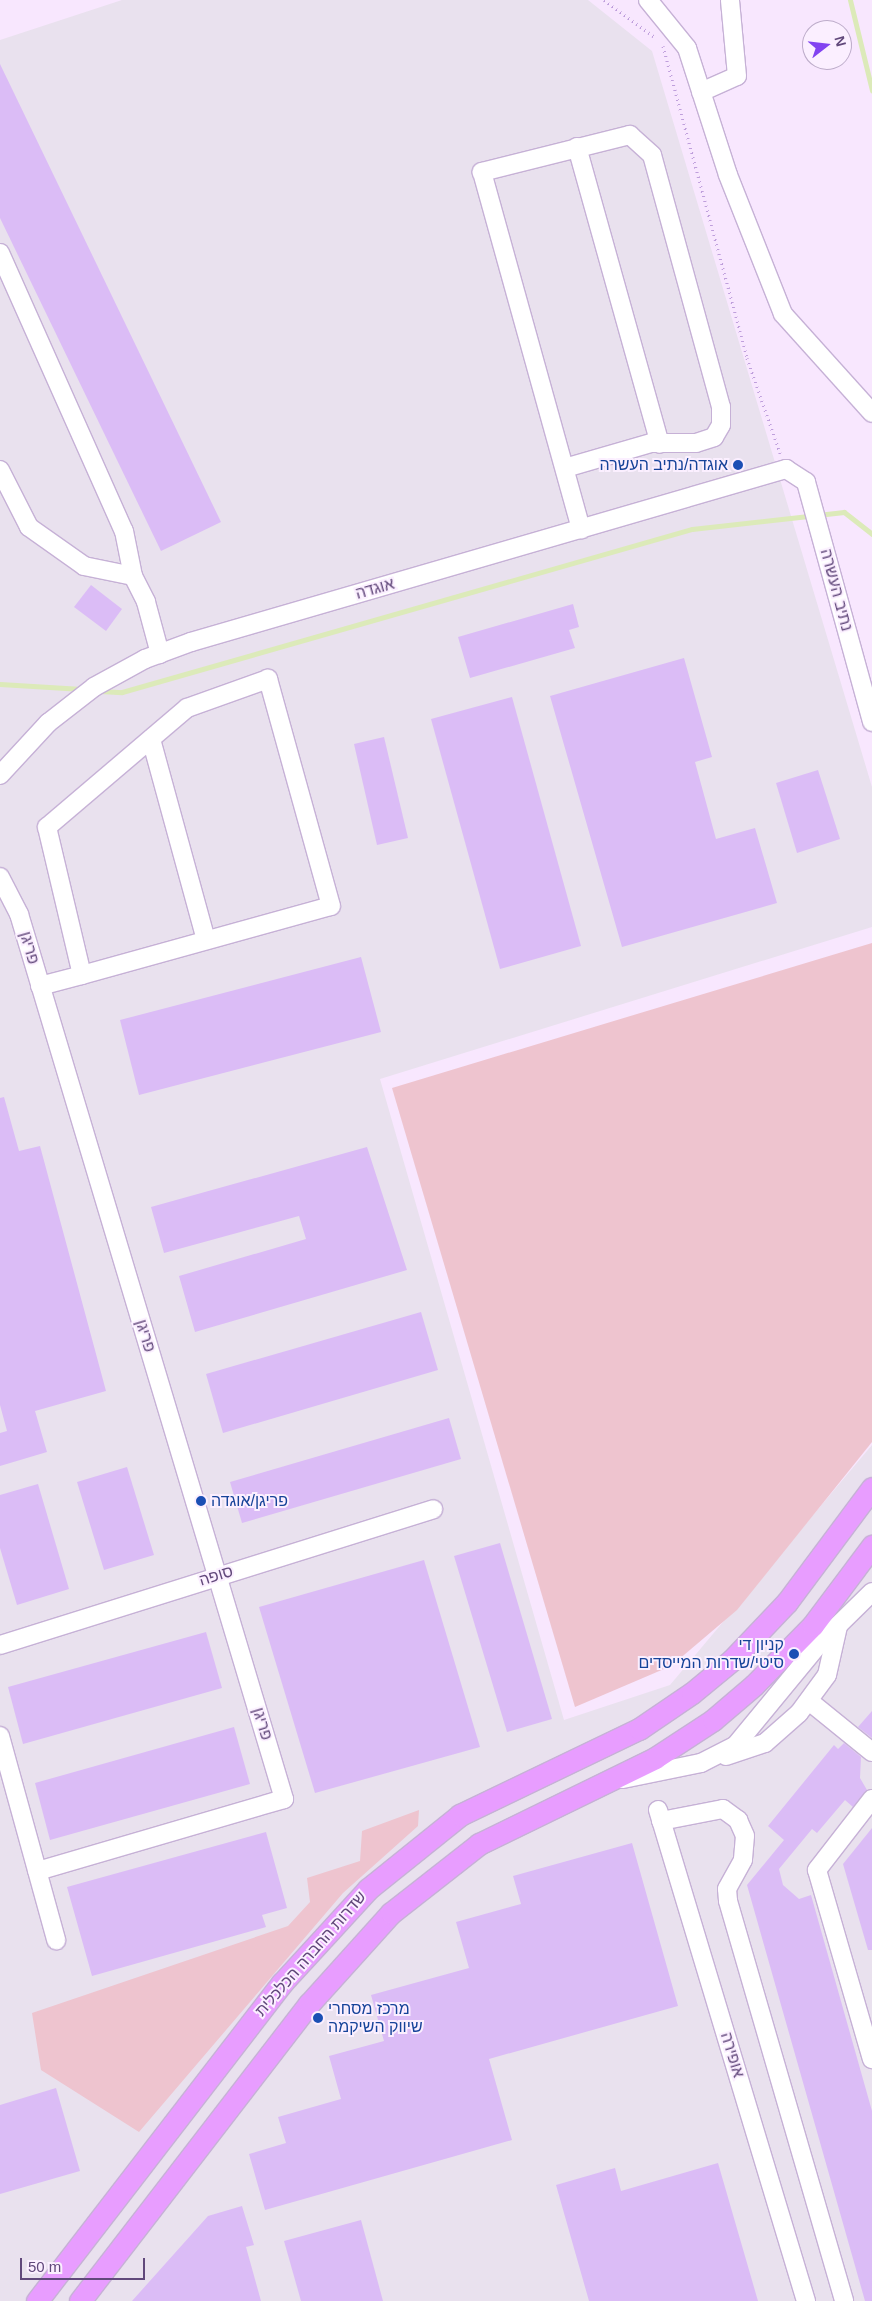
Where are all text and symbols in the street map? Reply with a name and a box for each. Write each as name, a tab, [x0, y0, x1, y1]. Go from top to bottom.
north arrow	[802, 20, 852, 70]
text: N	[831, 34, 850, 48]
place label: אוגדה/נתיב העשרה	[600, 455, 728, 475]
marker: אוגדה/נתיב העשרה	[732, 459, 744, 471]
street label: נתיב העשרה	[816, 547, 856, 633]
street label: אוגדה	[353, 574, 397, 604]
street label: פריגן	[15, 929, 43, 967]
street label: פריגן	[131, 1317, 159, 1355]
place label: פריגן/אוגדה	[211, 1491, 288, 1511]
marker: פריגן/אוגדה	[195, 1495, 207, 1507]
street label: סופה	[197, 1562, 235, 1590]
place label: קניון די סיטי/שדרות המייסדים	[638, 1635, 784, 1673]
marker: קניון די סיטי/שדרות המייסדים	[788, 1648, 800, 1660]
street label: פריגן	[248, 1705, 276, 1743]
street label: שדרות החברה הכלכלית	[251, 1888, 371, 2020]
place label: מרכז מסחרי שיווק השיקמה	[328, 1999, 423, 2037]
marker: מרכז מסחרי שיווק השיקמה	[312, 2012, 324, 2024]
street label: אופירה	[716, 2030, 748, 2080]
scale bar	[22, 2248, 148, 2280]
text: 50 m	[28, 2258, 61, 2275]

